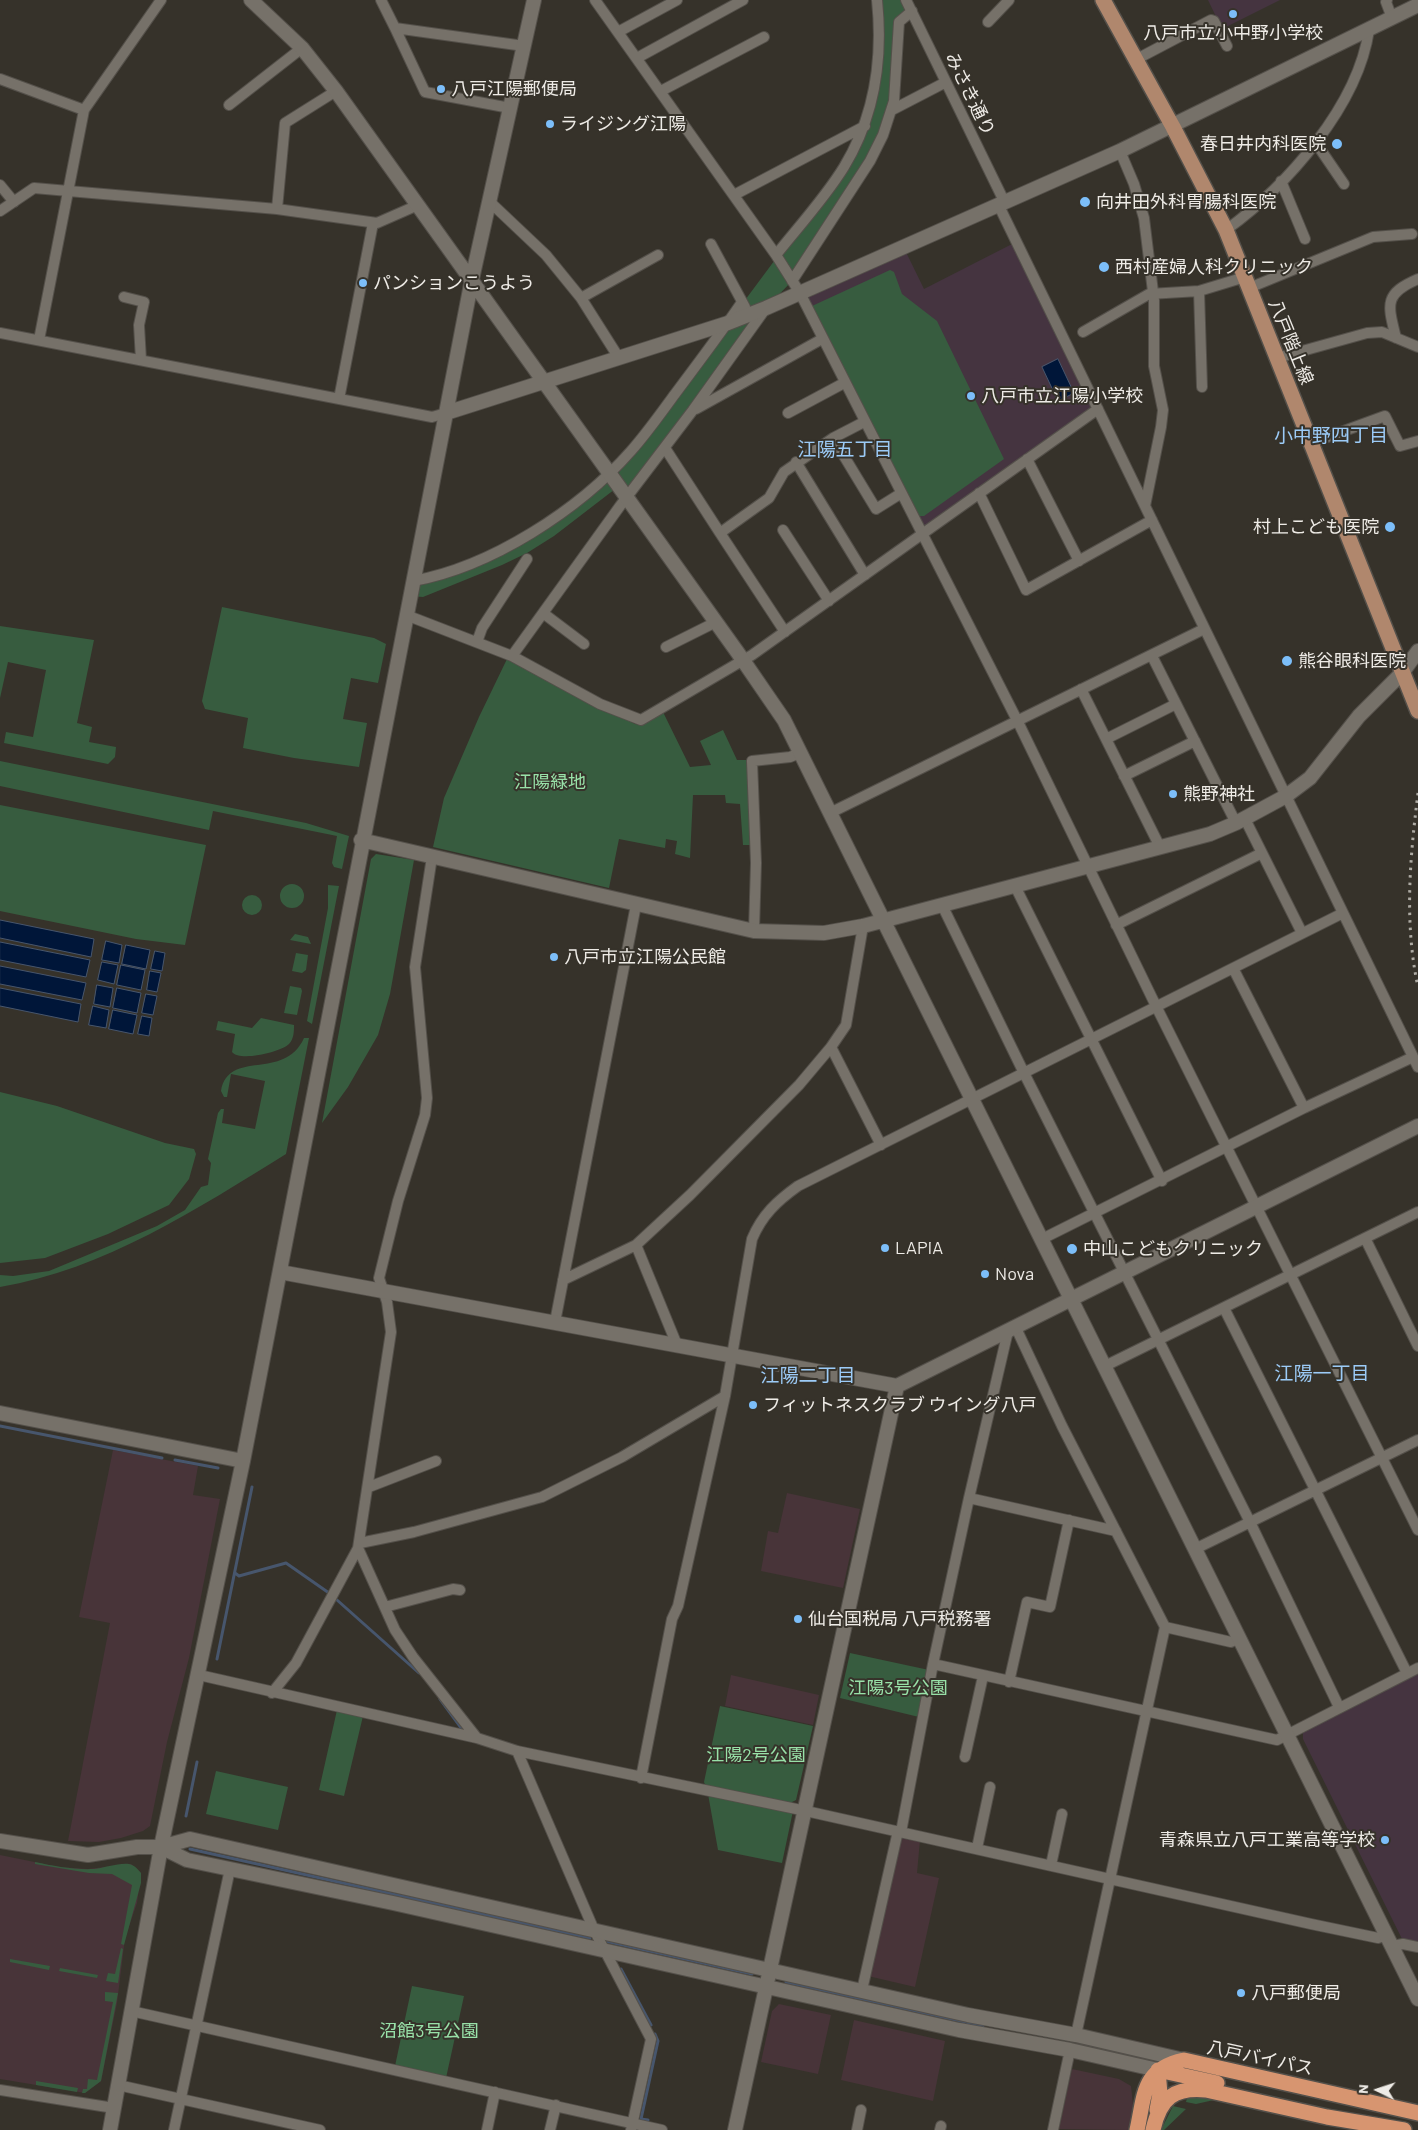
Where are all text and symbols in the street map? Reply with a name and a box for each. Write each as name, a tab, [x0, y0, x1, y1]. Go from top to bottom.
marker: 八戸市立小中野小学校	[1227, 8, 1239, 20]
place label: 八戸市立小中野小学校	[1143, 22, 1323, 44]
street label: みさき通り	[941, 49, 999, 139]
place label: 八戸江陽郵便局	[451, 78, 577, 100]
marker: 八戸江陽郵便局	[435, 83, 447, 95]
place label: ライジング江陽	[560, 113, 686, 135]
marker: ライジング江陽	[544, 118, 556, 130]
place label: 春日井内科医院	[1200, 133, 1326, 155]
marker: 春日井内科医院	[1330, 137, 1344, 151]
place label: 向井田外科胃腸科医院	[1096, 191, 1276, 213]
marker: 向井田外科胃腸科医院	[1078, 195, 1092, 209]
place label: 西村産婦人科クリニック	[1115, 256, 1313, 278]
marker: 西村産婦人科クリニック	[1097, 260, 1111, 274]
place label: パンションこうよう	[373, 272, 535, 294]
marker: パンションこうよう	[357, 277, 369, 289]
street label: 八戸階上線	[1264, 296, 1318, 388]
place label: 八戸市立江陽小学校	[981, 385, 1143, 407]
marker: 八戸市立江陽小学校	[965, 390, 977, 402]
district label: 小中野四丁目	[1274, 425, 1388, 447]
district label: 江陽五丁目	[798, 439, 892, 461]
place label: 村上こども医院	[1253, 516, 1379, 538]
marker: 村上こども医院	[1383, 520, 1397, 534]
place label: 熊谷眼科医院	[1298, 650, 1406, 672]
marker: 熊谷眼科医院	[1280, 654, 1294, 668]
park label: 江陽緑地	[514, 771, 586, 793]
place label: 熊野神社	[1183, 783, 1255, 805]
marker: 熊野神社	[1167, 788, 1179, 800]
place label: 八戸市立江陽公民館	[564, 946, 726, 968]
marker: 八戸市立江陽公民館	[548, 951, 560, 963]
place label: LAPIA	[895, 1237, 943, 1259]
place label: 中山こどもクリニック	[1083, 1238, 1263, 1260]
marker: LAPIA	[879, 1242, 891, 1254]
marker: 中山こどもクリニック	[1065, 1242, 1079, 1256]
place label: Nova	[995, 1263, 1034, 1285]
marker: Nova	[979, 1268, 991, 1280]
district label: 江陽一丁目	[1275, 1363, 1369, 1385]
district label: 江陽二丁目	[761, 1365, 855, 1387]
place label: フィットネスクラブ ウイング八戸	[763, 1394, 1037, 1416]
marker: フィットネスクラブ ウイング八戸	[747, 1399, 759, 1411]
place label: 仙台国税局 八戸税務署	[808, 1608, 992, 1630]
marker: 仙台国税局 八戸税務署	[792, 1613, 804, 1625]
park label: 江陽3号公園	[848, 1677, 948, 1699]
park label: 江陽2号公園	[706, 1744, 806, 1766]
place label: 青森県立八戸工業高等学校	[1159, 1829, 1375, 1851]
marker: 青森県立八戸工業高等学校	[1379, 1834, 1391, 1846]
place label: 八戸郵便局	[1251, 1982, 1341, 2004]
marker: 八戸郵便局	[1235, 1987, 1247, 1999]
park label: 沼館3号公園	[379, 2020, 479, 2042]
street label: 八戸バイパス	[1205, 2036, 1315, 2080]
north arrow	[1353, 2065, 1403, 2115]
text: N	[1354, 2084, 1371, 2094]

